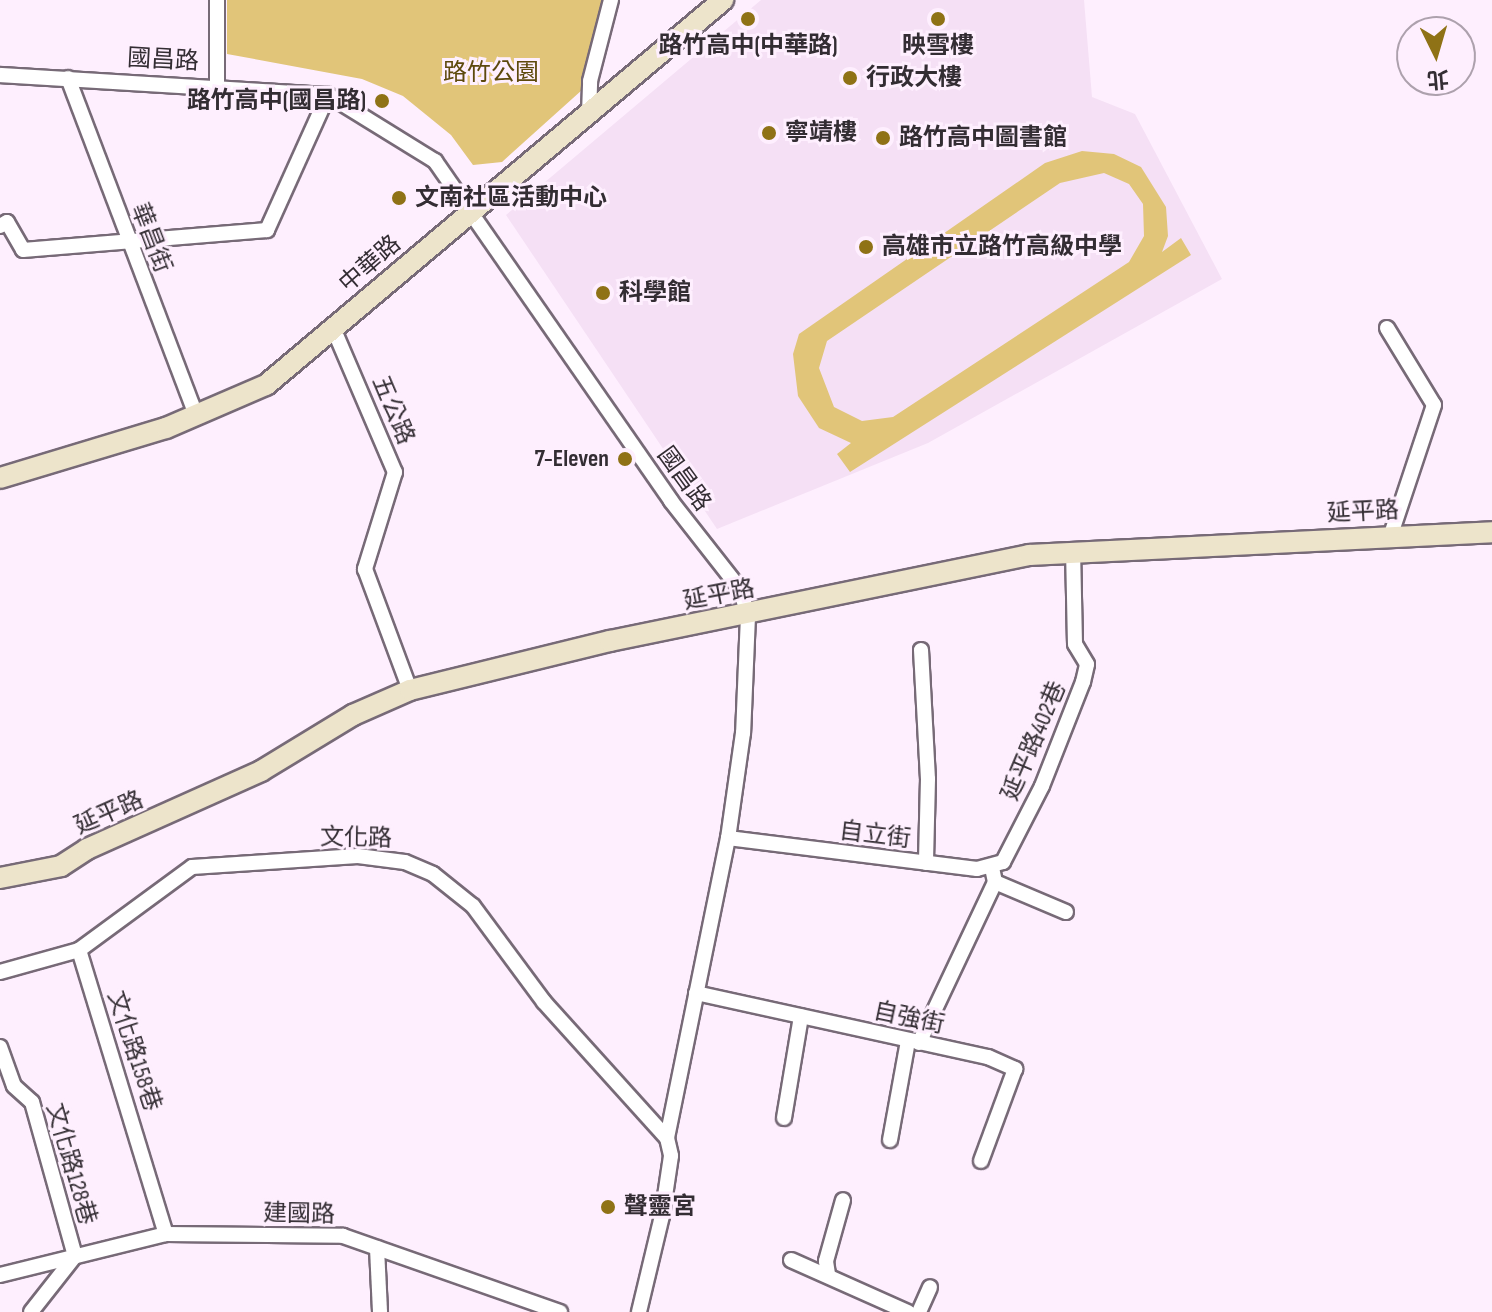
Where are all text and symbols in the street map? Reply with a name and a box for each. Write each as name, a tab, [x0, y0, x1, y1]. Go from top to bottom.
marker: 路竹高中(中華路)	[739, 10, 757, 28]
marker: 映雪樓	[929, 10, 947, 28]
north arrow	[1396, 16, 1476, 96]
place label: 路竹高中(中華路)	[658, 32, 838, 60]
place label: 映雪樓	[902, 32, 974, 60]
street label: 國昌路	[126, 44, 200, 76]
park label: 路竹公園	[443, 59, 539, 87]
place label: 行政大樓	[866, 64, 962, 92]
text: 北	[1426, 64, 1450, 93]
marker: 行政大樓	[841, 69, 859, 87]
place label: 路竹高中(國昌路)	[187, 87, 366, 115]
marker: 路竹高中(國昌路)	[373, 92, 391, 110]
place label: 寧靖樓	[785, 119, 857, 147]
marker: 寧靖樓	[760, 124, 778, 142]
place label: 路竹高中圖書館	[899, 124, 1067, 152]
marker: 路竹高中圖書館	[874, 129, 892, 147]
place label: 文南社區活動中心	[415, 184, 607, 212]
marker: 文南社區活動中心	[390, 189, 408, 207]
street label: 華昌街	[125, 199, 177, 277]
street label: 中華路	[333, 230, 407, 298]
place label: 高雄市立路竹高級中學	[882, 233, 1122, 261]
marker: 高雄市立路竹高級中學	[857, 238, 875, 256]
place label: 科學館	[619, 279, 691, 307]
marker: 科學館	[594, 284, 612, 302]
street label: 五公路	[366, 371, 420, 449]
street label: 國昌路	[651, 441, 717, 517]
place label: 7-Eleven	[535, 445, 609, 473]
marker: 7-Eleven	[616, 450, 634, 468]
street label: 延平路	[1326, 496, 1400, 528]
street label: 延平路	[681, 574, 757, 616]
street label: 延平路402巷	[996, 677, 1072, 805]
street label: 延平路	[70, 785, 148, 841]
street label: 自立街	[838, 816, 912, 854]
street label: 文化路	[320, 823, 392, 853]
street label: 文化路158巷	[101, 987, 167, 1115]
street label: 自強街	[871, 996, 947, 1040]
street label: 文化路128巷	[40, 1100, 102, 1228]
place label: 聲靈宮	[624, 1193, 696, 1221]
marker: 聲靈宮	[599, 1198, 617, 1216]
street label: 建國路	[263, 1199, 335, 1229]

